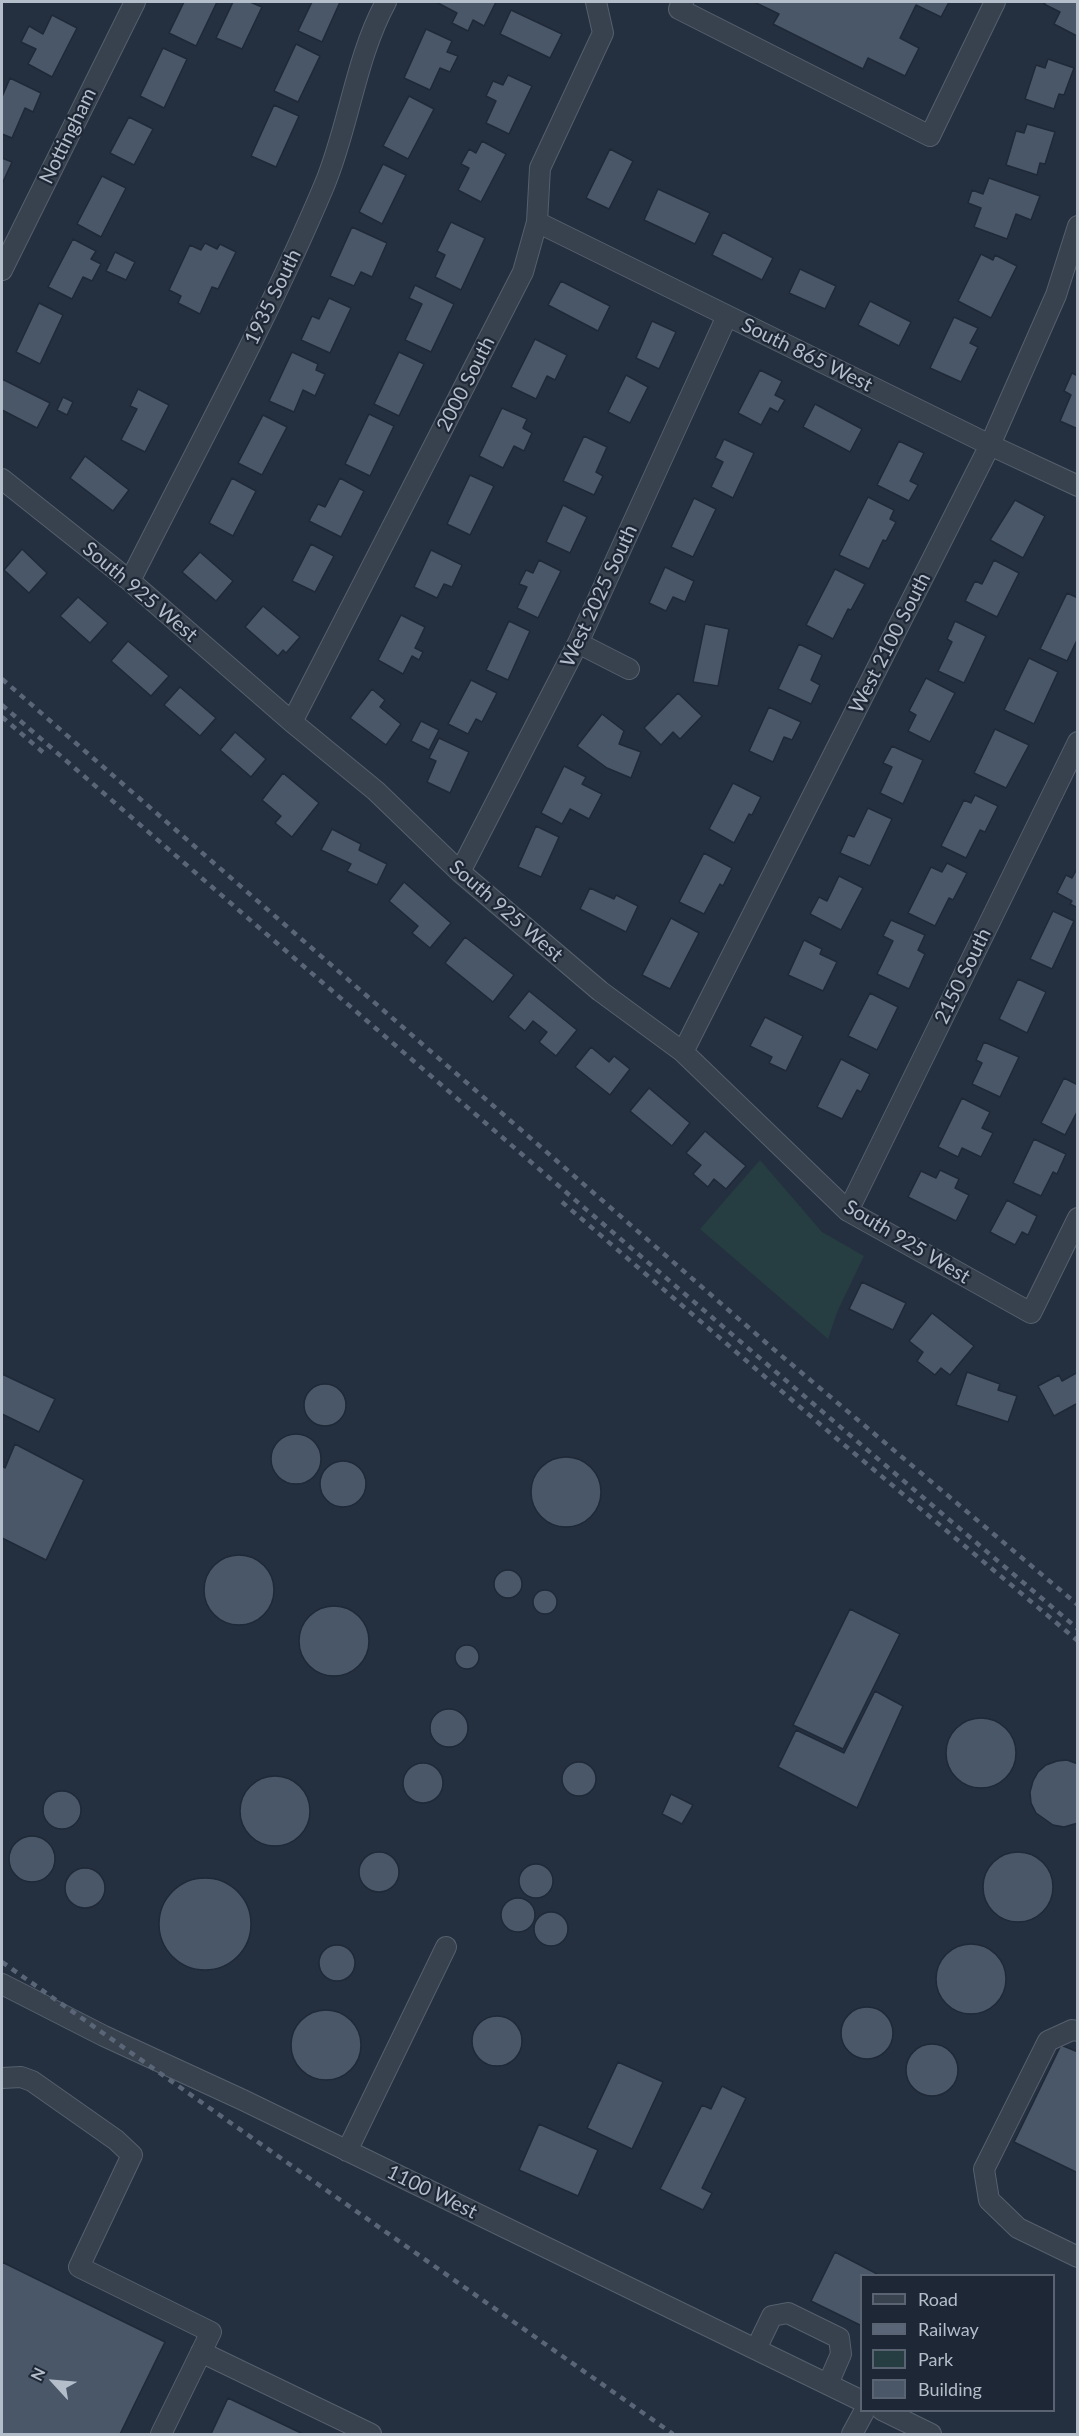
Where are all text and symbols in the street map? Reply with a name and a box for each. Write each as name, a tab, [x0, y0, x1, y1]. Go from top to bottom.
street label: Nottingham	[34, 84, 102, 188]
street label: 1935 South	[240, 245, 306, 349]
street label: South 865 West	[738, 313, 876, 397]
street label: 2000 South	[432, 333, 500, 435]
street label: West 2025 South	[556, 521, 642, 671]
street label: South 925 West	[78, 537, 202, 647]
street label: West 2100 South	[844, 569, 936, 717]
street label: South 925 West	[444, 855, 568, 967]
street label: 2150 South	[930, 924, 996, 1028]
street label: South 925 West	[840, 1195, 974, 1289]
street label: 1100 West	[383, 2160, 481, 2224]
legend	[860, 2274, 1055, 2412]
text: Road	[918, 2288, 958, 2310]
text: Railway	[918, 2318, 979, 2340]
text: Park	[918, 2348, 953, 2370]
north arrow	[24, 2352, 84, 2412]
text: N	[26, 2364, 49, 2384]
text: Building	[918, 2378, 982, 2400]

